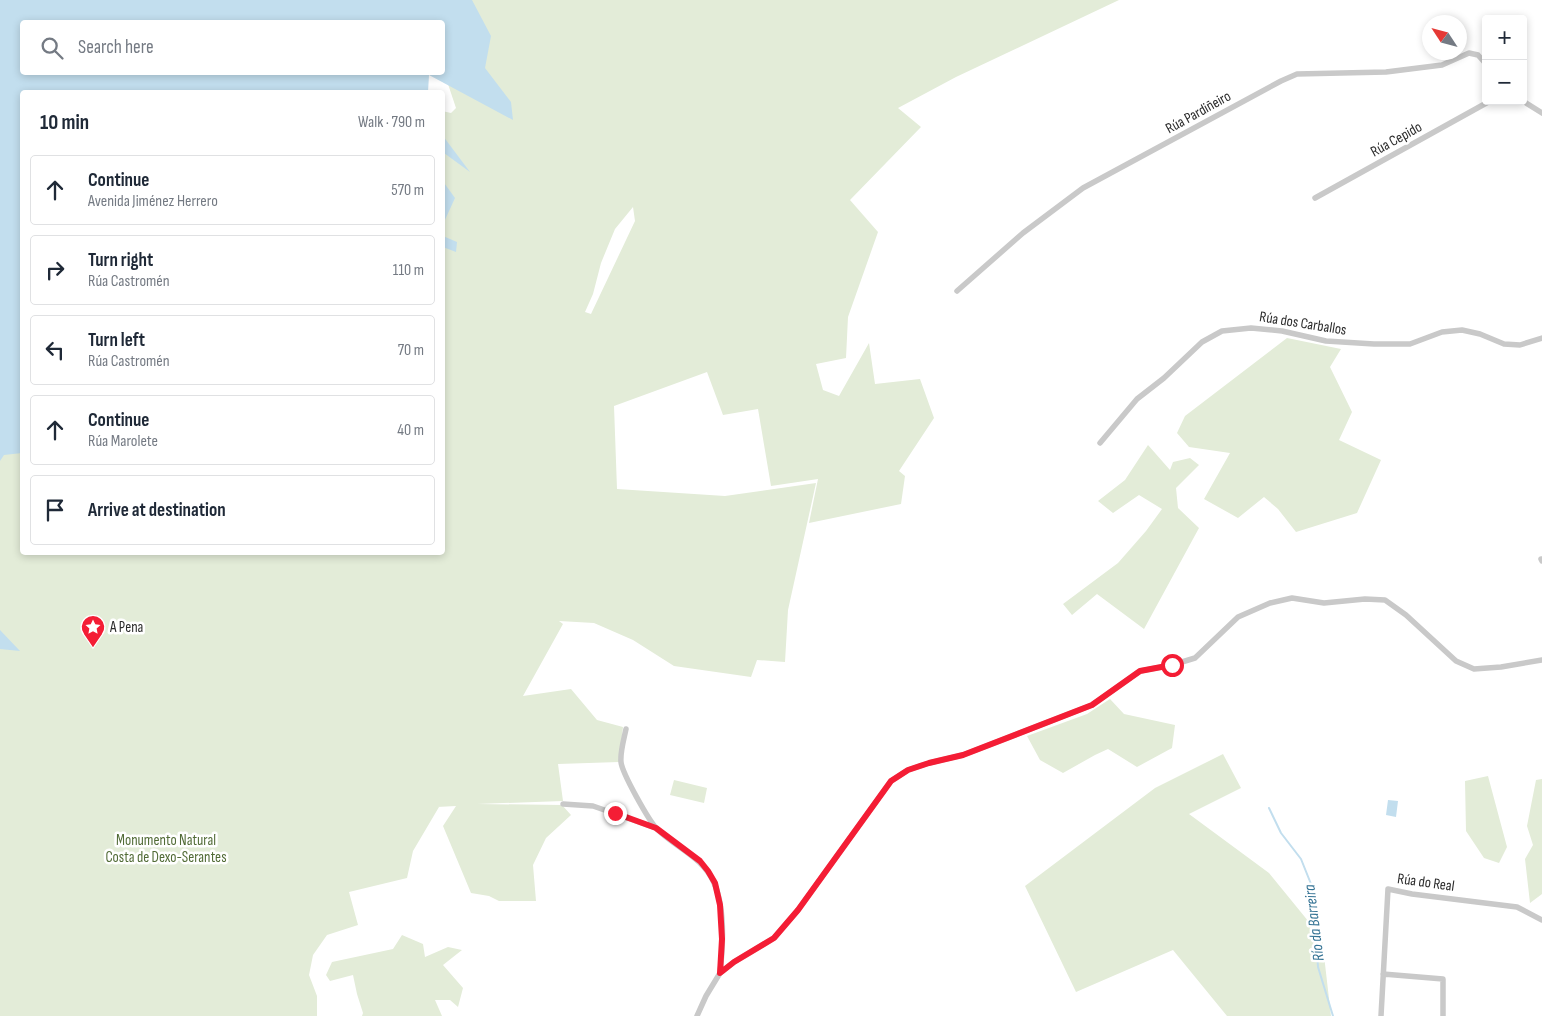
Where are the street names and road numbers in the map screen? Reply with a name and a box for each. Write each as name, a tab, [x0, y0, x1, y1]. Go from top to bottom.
street label: Rúa Pardiñeiro	[1162, 87, 1234, 138]
street label: Rúa Cepido	[1367, 118, 1425, 161]
street label: Rúa dos Carballos	[1258, 307, 1348, 340]
street label: Rúa do Real	[1396, 869, 1456, 896]

